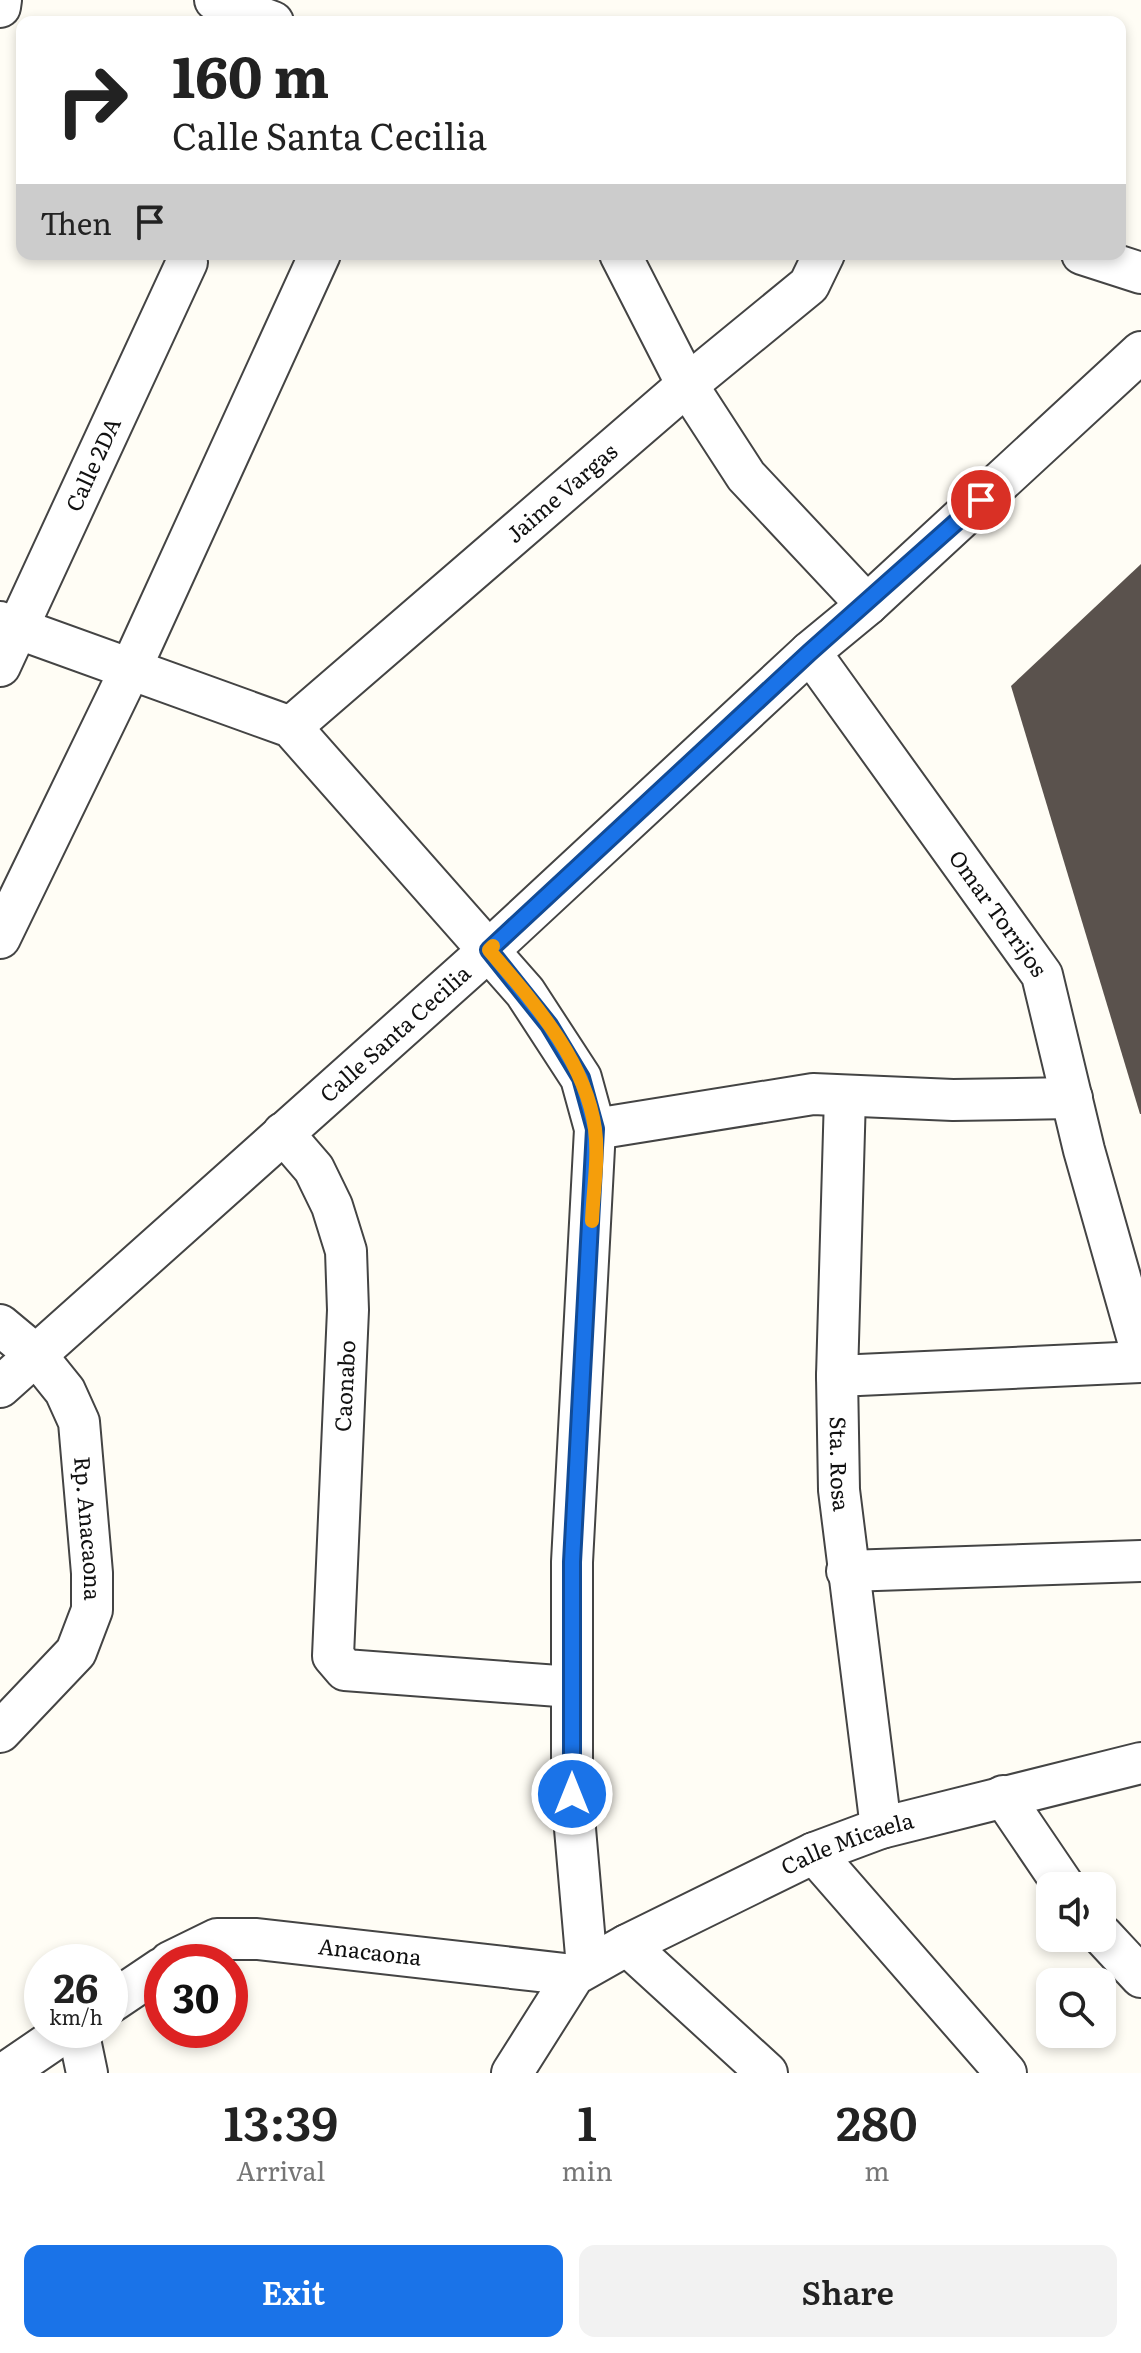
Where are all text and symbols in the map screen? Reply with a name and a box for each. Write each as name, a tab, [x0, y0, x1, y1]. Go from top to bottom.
text: 160 m	[172, 32, 329, 115]
icon: right	[40, 48, 144, 152]
text: Calle Santa Cecilia	[172, 108, 487, 161]
text: Then	[40, 200, 112, 244]
icon: arrive	[128, 200, 172, 244]
street label: Calle 2DA	[56, 411, 128, 516]
street label: Jaime Vargas	[498, 434, 624, 549]
pin	[947, 466, 1015, 534]
icon: arrive	[959, 478, 1003, 522]
street label: Omar Torrijos	[942, 842, 1056, 983]
street label: Calle Santa Cecilia	[311, 956, 477, 1109]
street label: Caonabo	[325, 1339, 362, 1433]
street label: Sta. Rosa	[823, 1416, 860, 1513]
street label: Rp. Anacaona	[67, 1455, 110, 1601]
position arrow	[530, 1752, 614, 1836]
street label: Calle Micaela	[775, 1802, 917, 1882]
map controls	[1036, 1872, 1116, 2048]
button: sound	[1036, 1872, 1116, 1952]
street label: Anacaona	[317, 1928, 424, 1973]
speed limit sign: 30	[144, 1944, 248, 2048]
text: 26	[54, 1956, 98, 2015]
button: search	[1036, 1968, 1116, 2048]
text: km/h	[49, 2001, 103, 2031]
text: 13:39	[223, 2085, 338, 2156]
text: 1	[577, 2085, 597, 2156]
text: 280	[836, 2085, 918, 2156]
text: Arrival	[236, 2150, 325, 2189]
text: min	[562, 2150, 613, 2189]
text: m	[864, 2150, 889, 2189]
button: Exit	[24, 2245, 563, 2337]
button: Share	[579, 2245, 1117, 2337]

